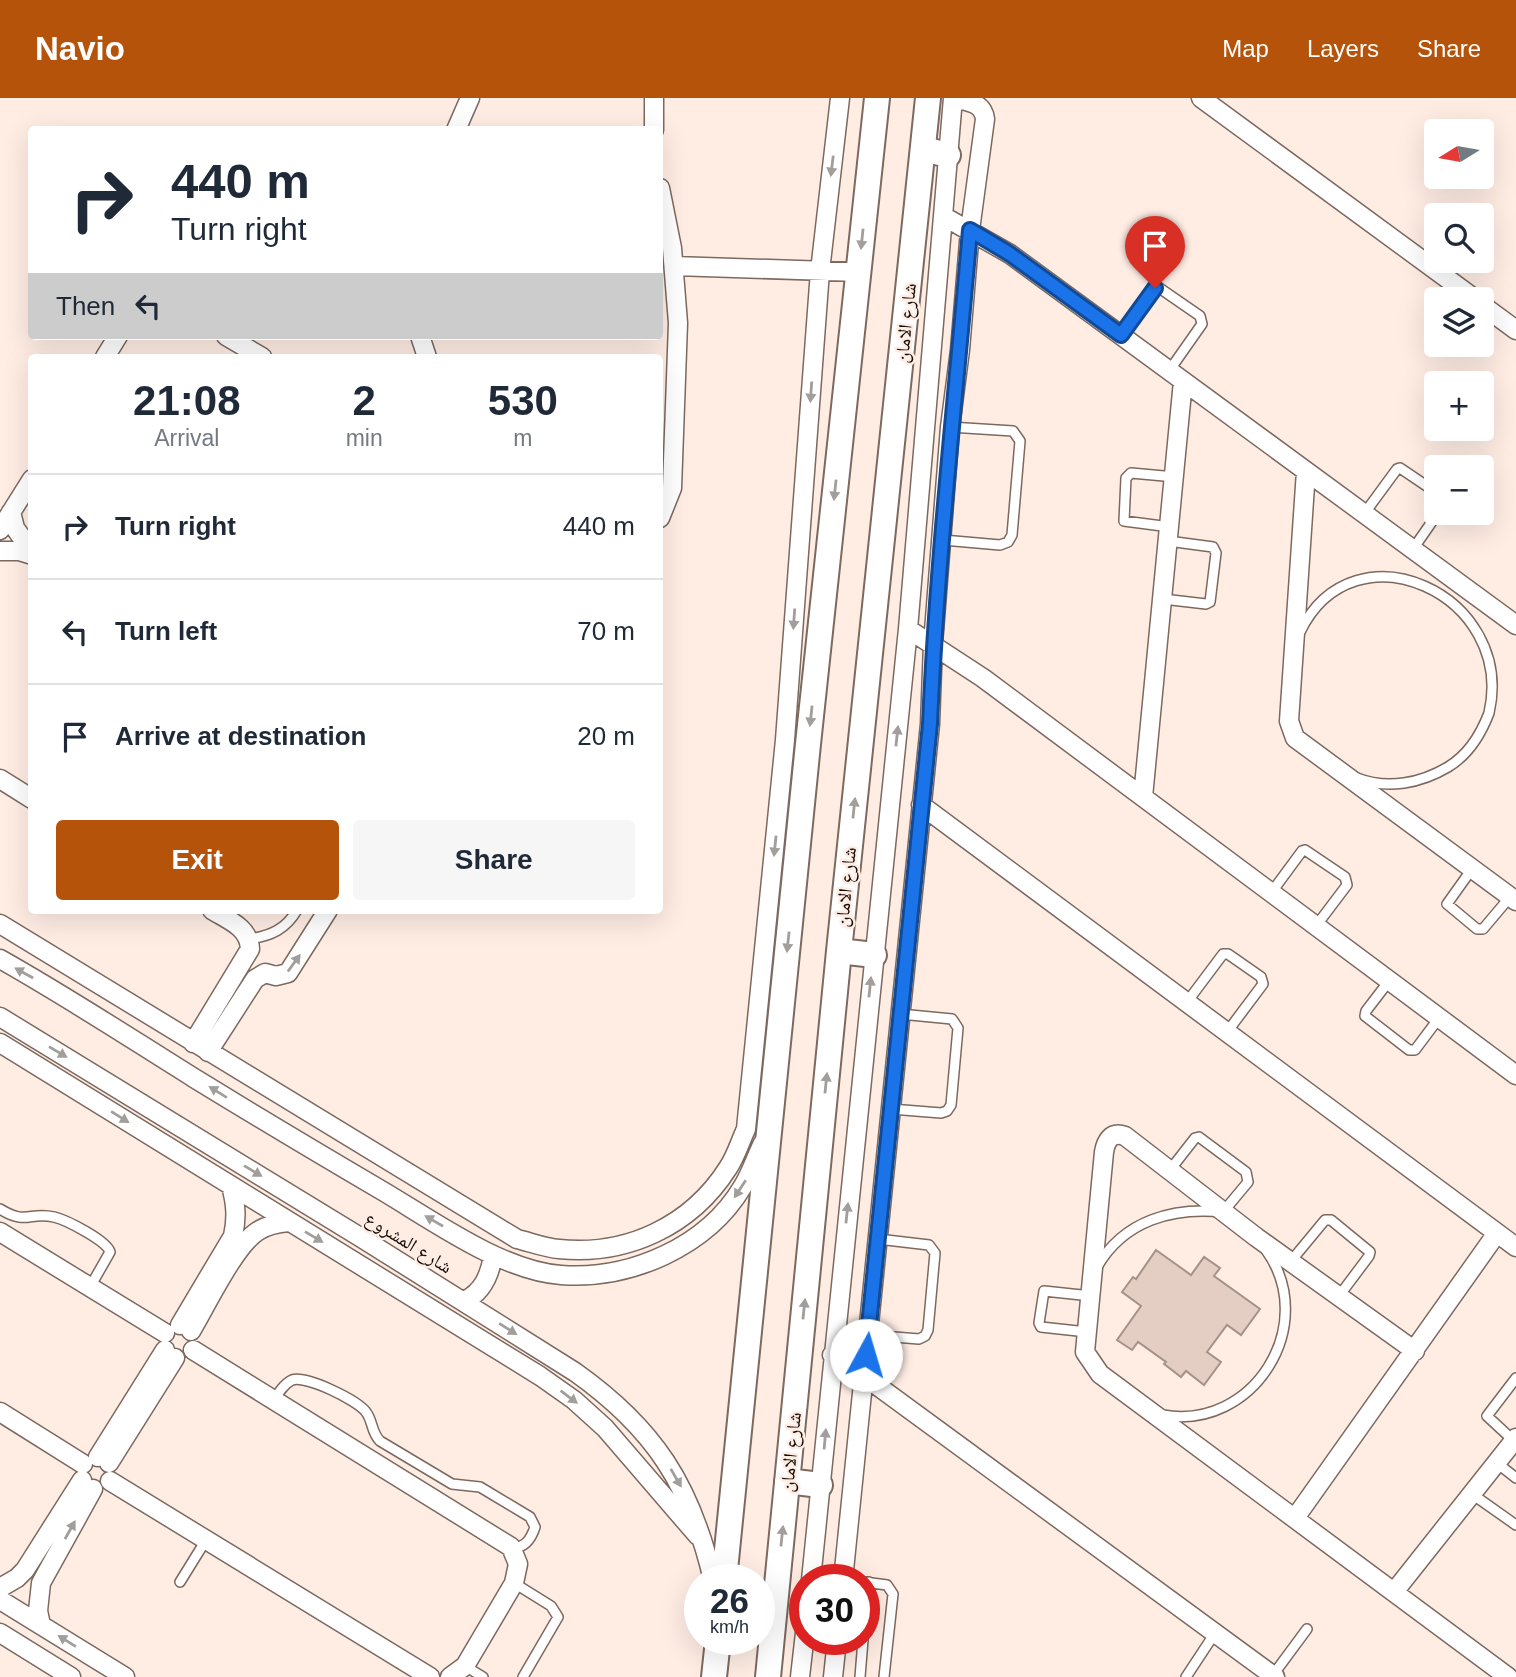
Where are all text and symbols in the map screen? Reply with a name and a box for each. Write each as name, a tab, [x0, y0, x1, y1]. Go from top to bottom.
text: Navio	[35, 30, 125, 67]
text: Map	[1222, 35, 1269, 62]
text: Layers	[1307, 35, 1379, 62]
text: Share	[1417, 35, 1481, 62]
north arrow	[1424, 119, 1494, 189]
map controls	[1424, 119, 1494, 525]
icon: right	[56, 154, 147, 245]
text: 440 m	[171, 154, 310, 208]
one-way arrow	[826, 155, 837, 177]
button: search	[1424, 203, 1494, 273]
text: Turn right	[171, 211, 307, 247]
pin	[1125, 216, 1185, 288]
icon: arrive	[1136, 227, 1174, 265]
one-way arrow	[856, 228, 867, 250]
street label: شارع الامان	[891, 282, 921, 364]
icon: left	[129, 287, 167, 325]
button: layers	[1424, 287, 1494, 357]
text: Then	[56, 291, 115, 321]
button: +	[1424, 371, 1494, 441]
text: 21:08	[133, 377, 241, 424]
text: 2	[352, 377, 376, 424]
text: 530	[488, 377, 558, 424]
one-way arrow	[805, 381, 816, 403]
text: Arrival	[154, 425, 219, 451]
text: min	[346, 425, 383, 451]
text: m	[513, 425, 532, 451]
button: −	[1424, 455, 1494, 525]
one-way arrow	[829, 479, 840, 501]
icon: right	[56, 508, 94, 546]
text: Turn right	[115, 511, 236, 541]
text: 440 m	[563, 511, 635, 541]
one-way arrow	[788, 608, 799, 630]
icon: left	[56, 613, 94, 651]
text: Turn left	[115, 616, 217, 646]
text: 70 m	[577, 616, 635, 646]
one-way arrow	[806, 705, 817, 727]
icon: arrive	[56, 718, 94, 756]
text: Arrive at destination	[115, 721, 366, 751]
text: 20 m	[577, 721, 635, 751]
one-way arrow	[891, 725, 902, 747]
one-way arrow	[848, 797, 859, 819]
button: Exit	[56, 820, 339, 900]
button: Share	[353, 820, 635, 900]
one-way arrow	[769, 835, 780, 857]
street label: شارع الامان	[831, 846, 861, 928]
one-way arrow	[783, 931, 794, 953]
one-way arrow	[287, 954, 301, 972]
one-way arrow	[15, 967, 34, 979]
one-way arrow	[865, 975, 876, 997]
one-way arrow	[49, 1046, 68, 1059]
one-way arrow	[821, 1072, 832, 1094]
one-way arrow	[208, 1086, 227, 1099]
one-way arrow	[111, 1111, 130, 1124]
one-way arrow	[243, 1164, 262, 1177]
one-way arrow	[733, 1179, 746, 1199]
one-way arrow	[842, 1202, 853, 1224]
street label: شارع المشروع	[361, 1207, 456, 1278]
one-way arrow	[425, 1215, 444, 1227]
one-way arrow	[304, 1231, 324, 1243]
one-way arrow	[799, 1298, 810, 1320]
position arrow	[829, 1318, 903, 1392]
one-way arrow	[499, 1323, 518, 1336]
one-way arrow	[560, 1389, 578, 1403]
street label: شارع الامان	[776, 1411, 806, 1493]
one-way arrow	[820, 1428, 831, 1450]
one-way arrow	[670, 1469, 682, 1488]
one-way arrow	[64, 1520, 76, 1540]
one-way arrow	[777, 1525, 788, 1547]
speed limit sign: 30	[789, 1564, 880, 1655]
text: 26	[710, 1581, 749, 1620]
text: km/h	[710, 1617, 749, 1637]
one-way arrow	[57, 1635, 76, 1647]

